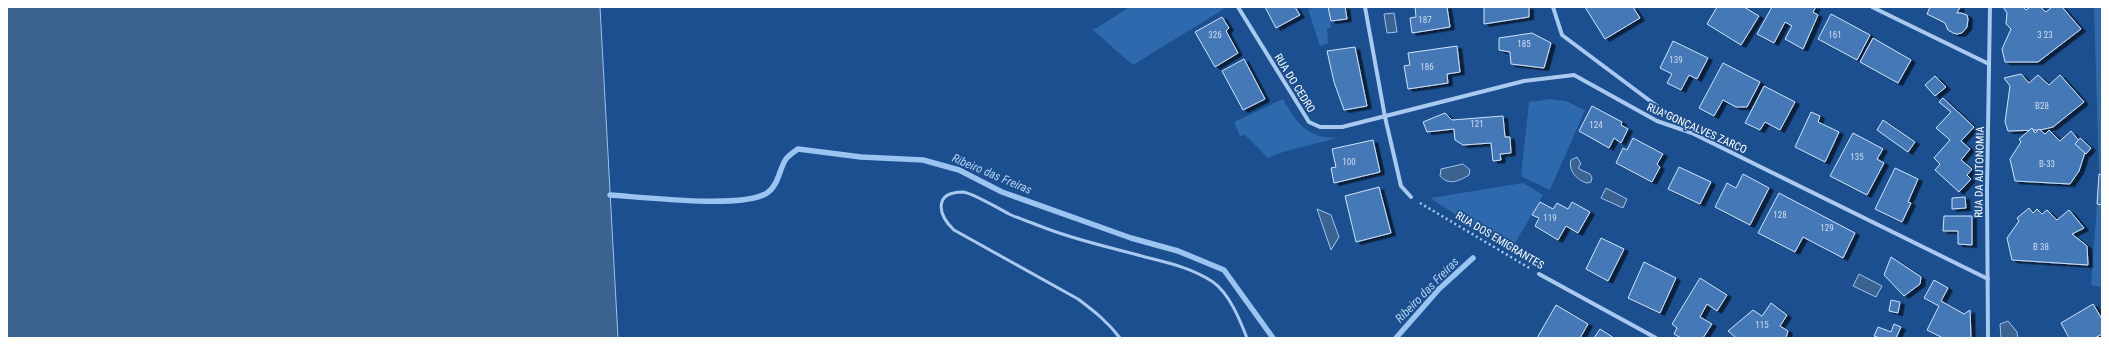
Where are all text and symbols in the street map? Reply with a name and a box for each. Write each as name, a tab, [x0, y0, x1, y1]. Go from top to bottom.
house number: 187	[1418, 15, 1432, 25]
house number: 326	[1208, 30, 1222, 40]
house number: 161	[1828, 30, 1842, 40]
house number: 3 23	[2037, 30, 2053, 40]
house number: 185	[1517, 39, 1531, 49]
street label: RUA DO CEDRO	[1271, 52, 1318, 115]
house number: 139	[1669, 55, 1683, 65]
house number: 186	[1420, 62, 1434, 72]
street label: RUA GONÇALVES ZARCO	[1645, 100, 1749, 156]
house number: B28	[2035, 101, 2049, 111]
house number: 121	[1470, 119, 1484, 129]
house number: 124	[1589, 120, 1603, 130]
street label: RUA DA AUTONOMIA	[1972, 126, 1987, 218]
water label: Ribeiro das Freiras	[950, 151, 1034, 197]
house number: 135	[1850, 152, 1864, 162]
house number: 100	[1342, 157, 1356, 167]
house number: B-33	[2039, 159, 2055, 169]
street label: RUA DOS EMIGRANTES	[1453, 209, 1546, 272]
house number: 128	[1773, 210, 1787, 220]
house number: 119	[1543, 213, 1557, 223]
house number: 129	[1820, 223, 1834, 233]
house number: B 38	[2033, 242, 2049, 252]
water label: Ribeiro das Freiras	[1392, 254, 1462, 326]
house number: 115	[1755, 320, 1769, 330]

